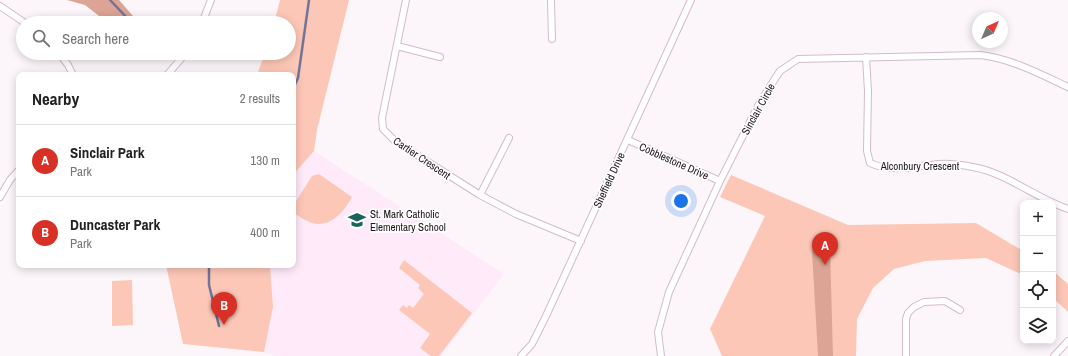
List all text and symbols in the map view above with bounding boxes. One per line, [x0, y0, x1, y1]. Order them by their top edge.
north arrow [972, 12, 1008, 48]
search box [16, 16, 296, 60]
icon: search [30, 27, 52, 49]
text: Search here [62, 28, 129, 49]
street label: Sinclair Circle [738, 81, 778, 137]
text: Nearby [32, 87, 79, 110]
text: 2 results [240, 90, 280, 107]
street label: Cartier Crescent [391, 134, 454, 183]
street label: Cobblestone Drive [637, 139, 711, 183]
text: Sinclair Park [70, 142, 145, 163]
street label: Sheffield Drive [590, 150, 628, 210]
text: A [41, 152, 49, 169]
text: 130 m [250, 152, 280, 169]
street label: Alconbury Crescent [880, 159, 960, 173]
text: Park [70, 163, 92, 180]
your location [671, 191, 691, 211]
map controls [1020, 200, 1056, 344]
button: + [1020, 200, 1056, 236]
place label: St. Mark Catholic Elementary School [370, 207, 446, 234]
school or university icon: St. Mark Catholic Elementary School [347, 210, 367, 230]
text: Duncaster Park [70, 214, 160, 235]
text: B [41, 224, 49, 241]
text: 400 m [250, 224, 280, 241]
pin: A [812, 232, 838, 265]
text: Park [70, 235, 92, 252]
button: − [1020, 236, 1056, 272]
button: locate [1020, 272, 1056, 308]
pin: B [211, 292, 237, 325]
button: layers [1020, 308, 1056, 344]

